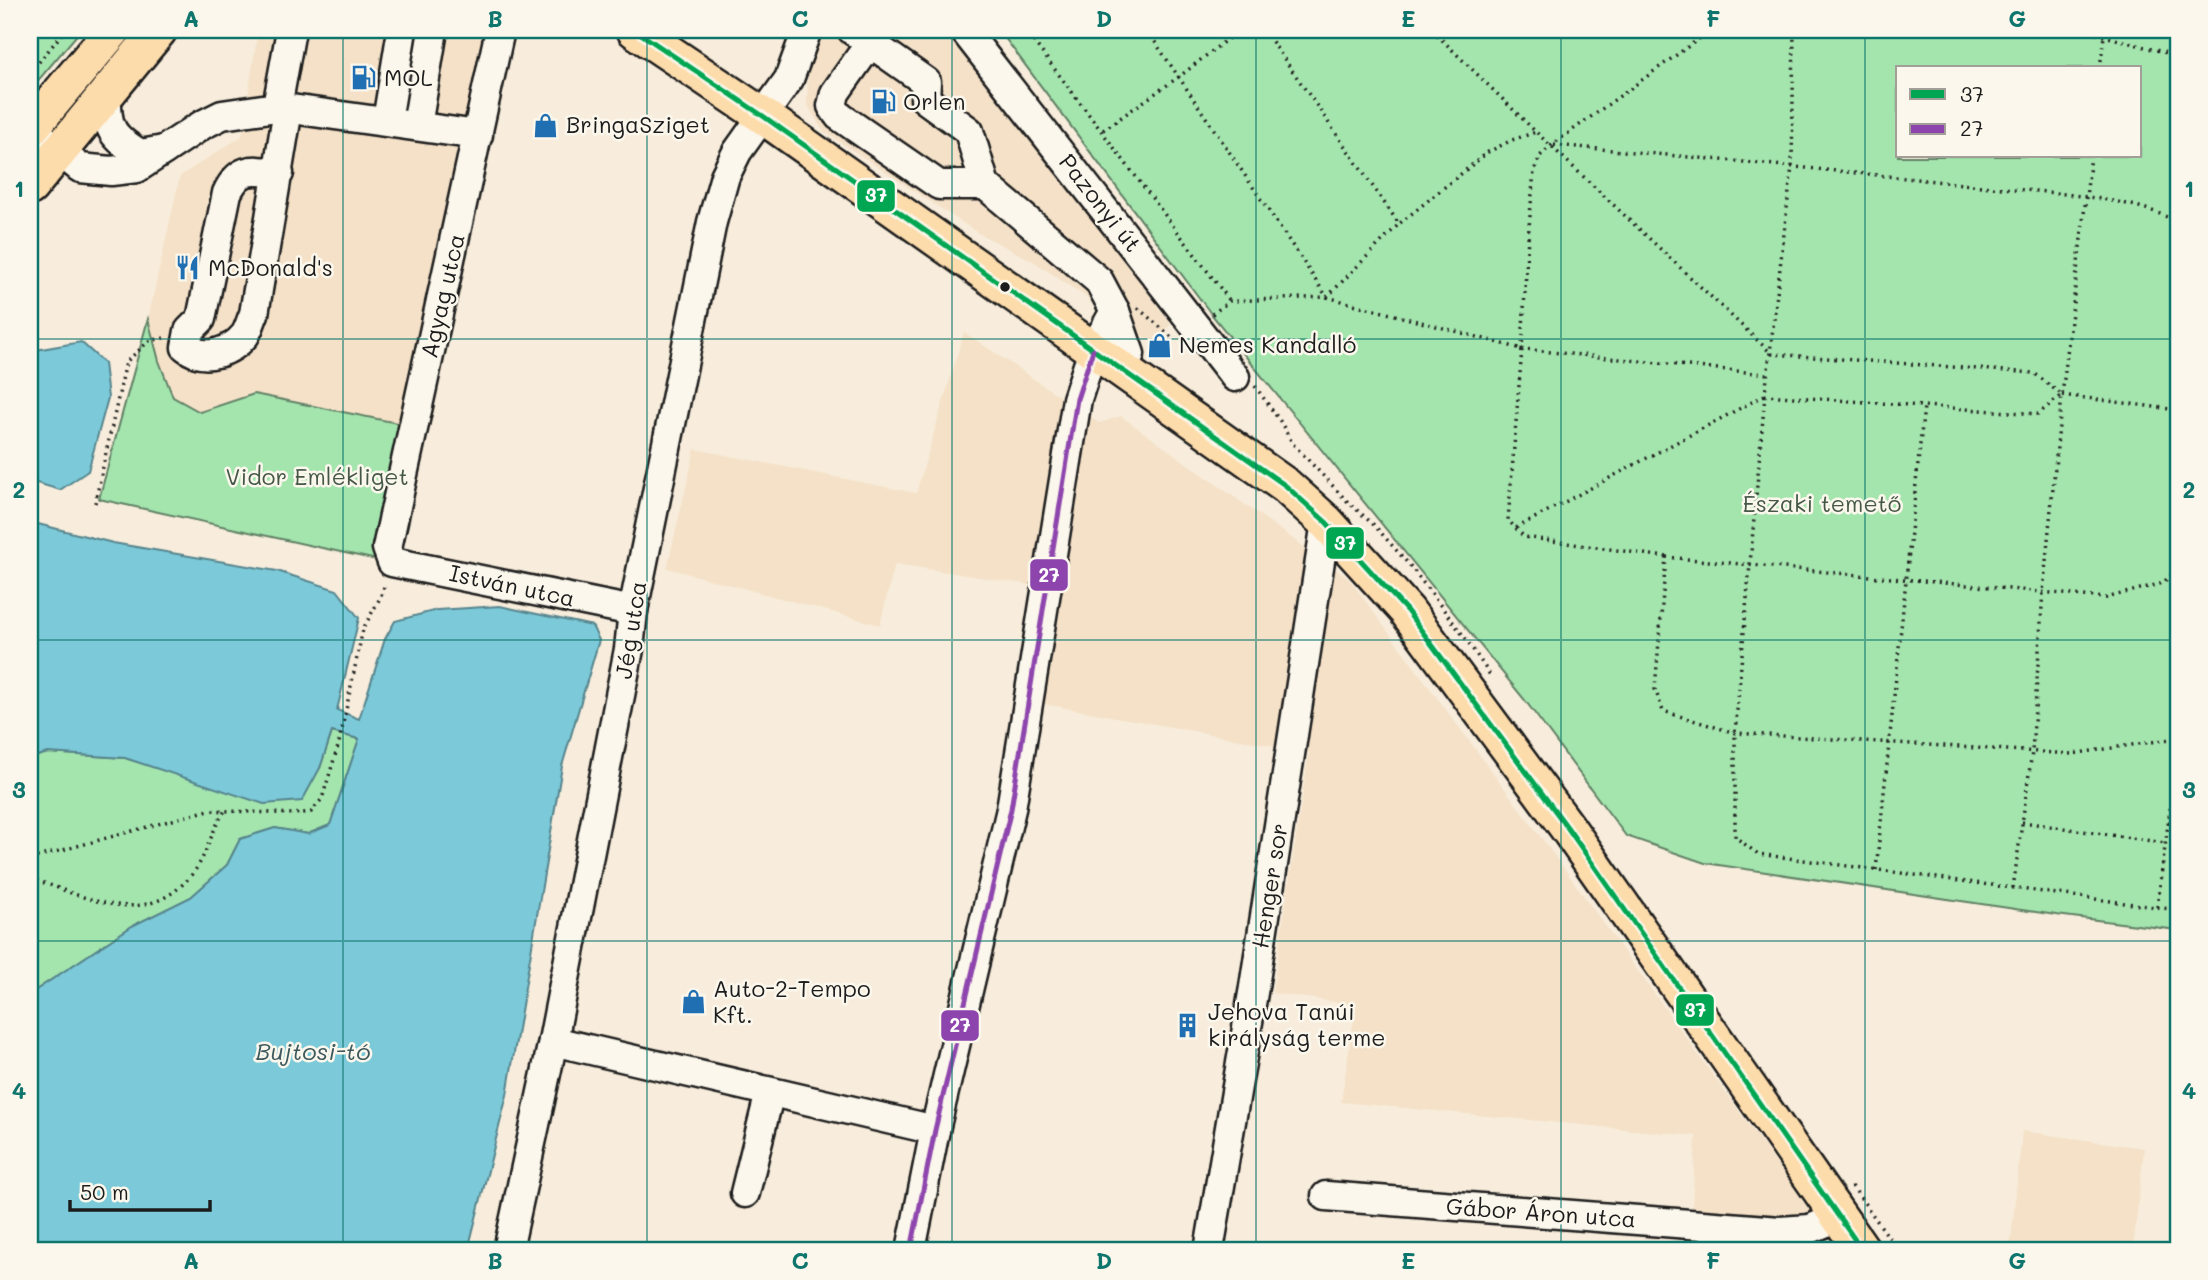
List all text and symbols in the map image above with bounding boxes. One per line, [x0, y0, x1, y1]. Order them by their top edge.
text: A [183, 3, 199, 33]
text: B [487, 3, 503, 33]
text: C [791, 3, 809, 33]
text: D [1096, 3, 1112, 33]
text: E [1401, 3, 1415, 33]
text: F [1706, 3, 1720, 33]
text: G [2008, 3, 2026, 33]
place label: MOL [384, 62, 433, 92]
fuel station icon: MOL [350, 64, 378, 92]
legend [1896, 66, 2142, 158]
text: 37 [1960, 80, 1984, 107]
place label: Orlen [903, 86, 966, 116]
fuel station icon: Orlen [869, 88, 897, 116]
place label: BringaSziget [566, 109, 710, 139]
shop icon: BringaSziget [532, 111, 560, 139]
text: 27 [1960, 114, 1983, 141]
street label: Pazonyi út [1053, 147, 1149, 258]
text: 1 [14, 173, 24, 203]
text: 1 [2184, 173, 2194, 203]
line badge: 37 [856, 179, 896, 213]
text: 37 [865, 182, 887, 207]
street label: Agyag utca [413, 231, 471, 361]
place label: McDonald's [208, 252, 333, 282]
restaurant icon: McDonald's [174, 254, 202, 282]
unlabelled marker [998, 280, 1012, 294]
place label: Nemes Kandalló [1179, 329, 1356, 359]
shop icon: Nemes Kandalló [1145, 331, 1173, 359]
park label: Vidor Emlékliget [225, 461, 409, 491]
text: 2 [13, 474, 25, 504]
text: 2 [2183, 474, 2195, 504]
park label: Északi temető [1743, 488, 1901, 518]
line badge: 37 [1325, 526, 1365, 560]
text: 37 [1334, 530, 1356, 555]
street label: István utca [447, 557, 578, 613]
line badge: 27 [1029, 558, 1069, 592]
text: 27 [1038, 562, 1060, 587]
street label: Jég utca [607, 579, 653, 681]
text: 3 [12, 774, 26, 804]
text: 3 [2182, 774, 2196, 804]
street label: Henger sor [1244, 821, 1294, 951]
place label: Auto-2-Tempo Kft. [713, 973, 871, 1029]
shop icon: Auto-2-Tempo Kft. [679, 988, 707, 1016]
line badge: 37 [1675, 993, 1715, 1027]
place label: Jehova Tanúi királyság terme [1208, 996, 1386, 1052]
text: 37 [1684, 997, 1706, 1022]
line badge: 27 [940, 1009, 980, 1042]
building icon: Jehova Tanúi királyság terme [1174, 1011, 1202, 1039]
text: 27 [949, 1012, 971, 1037]
water label: Bujtosi-tó [256, 1035, 370, 1066]
text: 4 [12, 1075, 26, 1105]
text: 4 [2182, 1075, 2196, 1105]
scale bar [70, 1168, 210, 1212]
text: 50 m [80, 1178, 129, 1205]
street label: Gábor Áron utca [1445, 1190, 1637, 1234]
text: A [183, 1245, 199, 1275]
text: B [487, 1245, 503, 1275]
text: C [791, 1245, 809, 1275]
text: D [1096, 1245, 1112, 1275]
text: E [1401, 1245, 1415, 1275]
text: F [1706, 1245, 1720, 1275]
text: G [2008, 1245, 2026, 1275]

